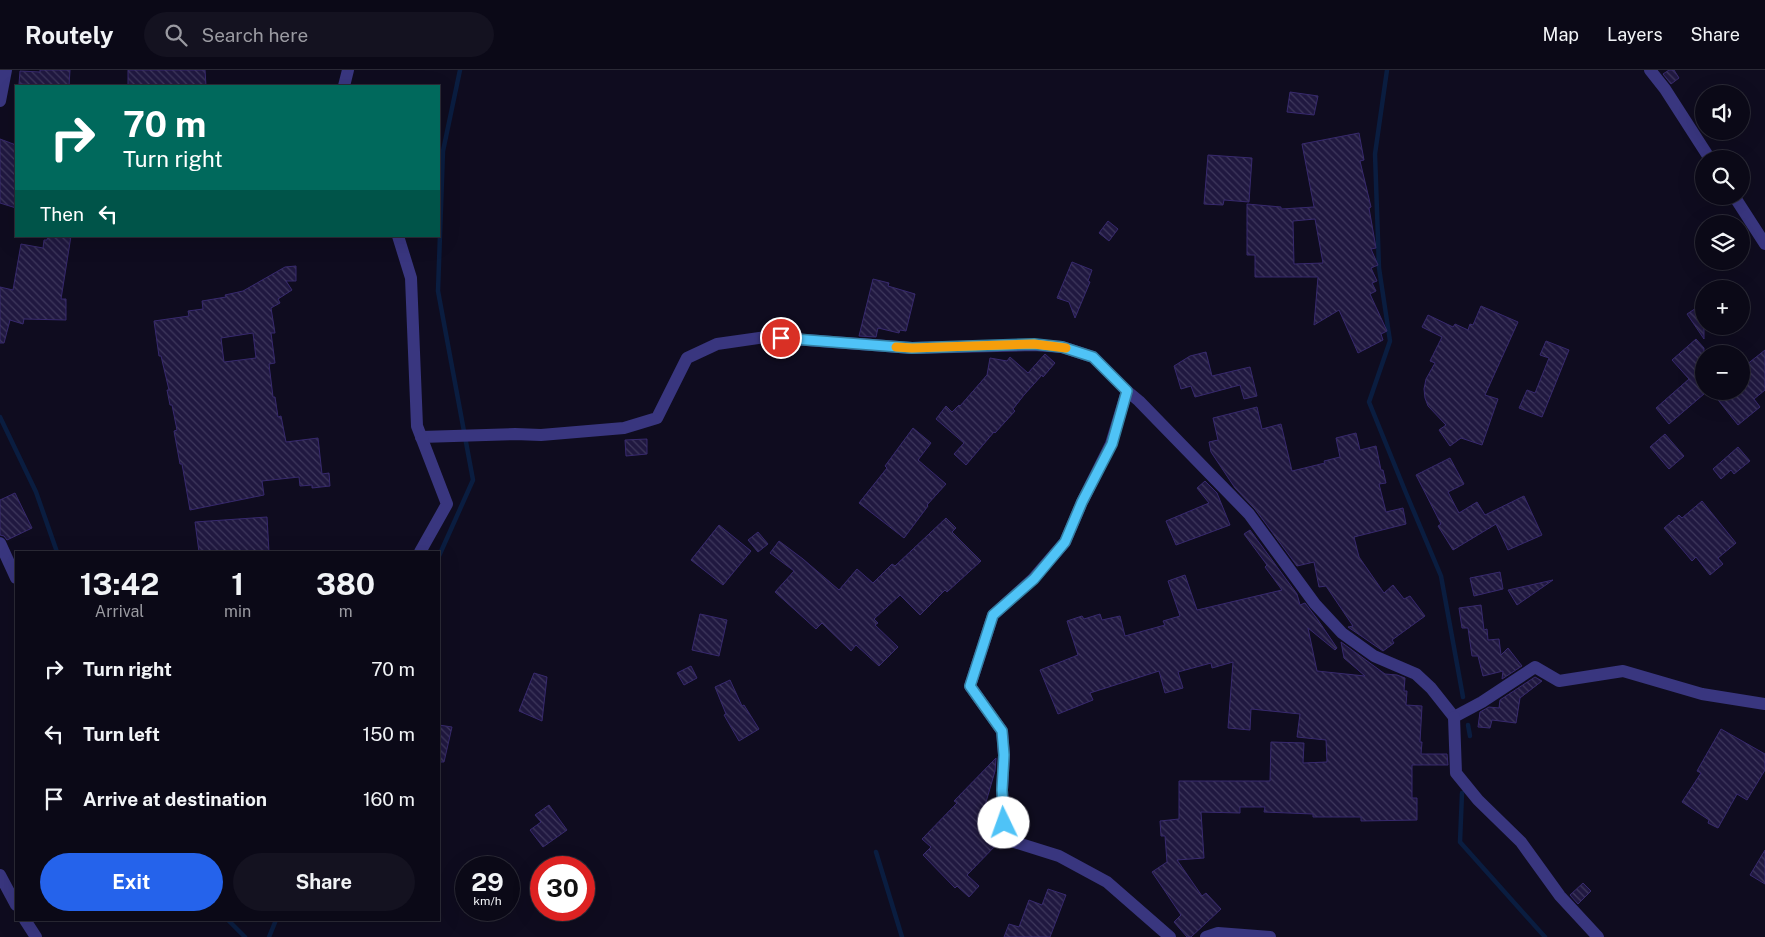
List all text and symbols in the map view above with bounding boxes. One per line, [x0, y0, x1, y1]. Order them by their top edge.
search box [144, 12, 494, 57]
text: Routely [25, 21, 114, 49]
icon: search [162, 21, 190, 49]
text: Search here [202, 24, 308, 46]
text: Map [1543, 24, 1579, 45]
text: Layers [1607, 24, 1663, 45]
text: Share [1691, 24, 1740, 45]
map controls [1695, 85, 1750, 400]
button: sound [1695, 85, 1750, 140]
text: 70 m [123, 104, 206, 145]
icon: right [40, 105, 105, 170]
text: Turn right [123, 146, 223, 172]
button: search [1695, 150, 1750, 205]
icon: left [94, 200, 122, 228]
text: Then [40, 203, 84, 225]
button: layers [1695, 215, 1750, 270]
button: + [1695, 280, 1750, 335]
pin [760, 317, 802, 359]
icon: arrive [767, 324, 795, 352]
button: − [1695, 345, 1750, 400]
text: 13:42 [80, 566, 159, 602]
text: 1 [231, 566, 244, 602]
text: 380 [316, 566, 375, 602]
text: Arrival [95, 602, 144, 621]
text: min [224, 602, 251, 621]
text: m [339, 602, 352, 621]
icon: right [40, 655, 68, 683]
text: Turn right [83, 658, 172, 680]
text: 70 m [371, 658, 415, 680]
icon: left [40, 720, 68, 748]
text: Turn left [83, 723, 160, 745]
text: 150 m [362, 723, 415, 745]
icon: arrive [40, 785, 68, 813]
text: Arrive at destination [83, 788, 267, 810]
text: 160 m [363, 788, 415, 810]
position arrow [977, 796, 1029, 848]
button: Exit [40, 853, 223, 911]
button: Share [233, 853, 415, 911]
speed limit sign: 30 [530, 856, 595, 921]
text: 29 [471, 867, 504, 897]
text: km/h [473, 894, 502, 908]

